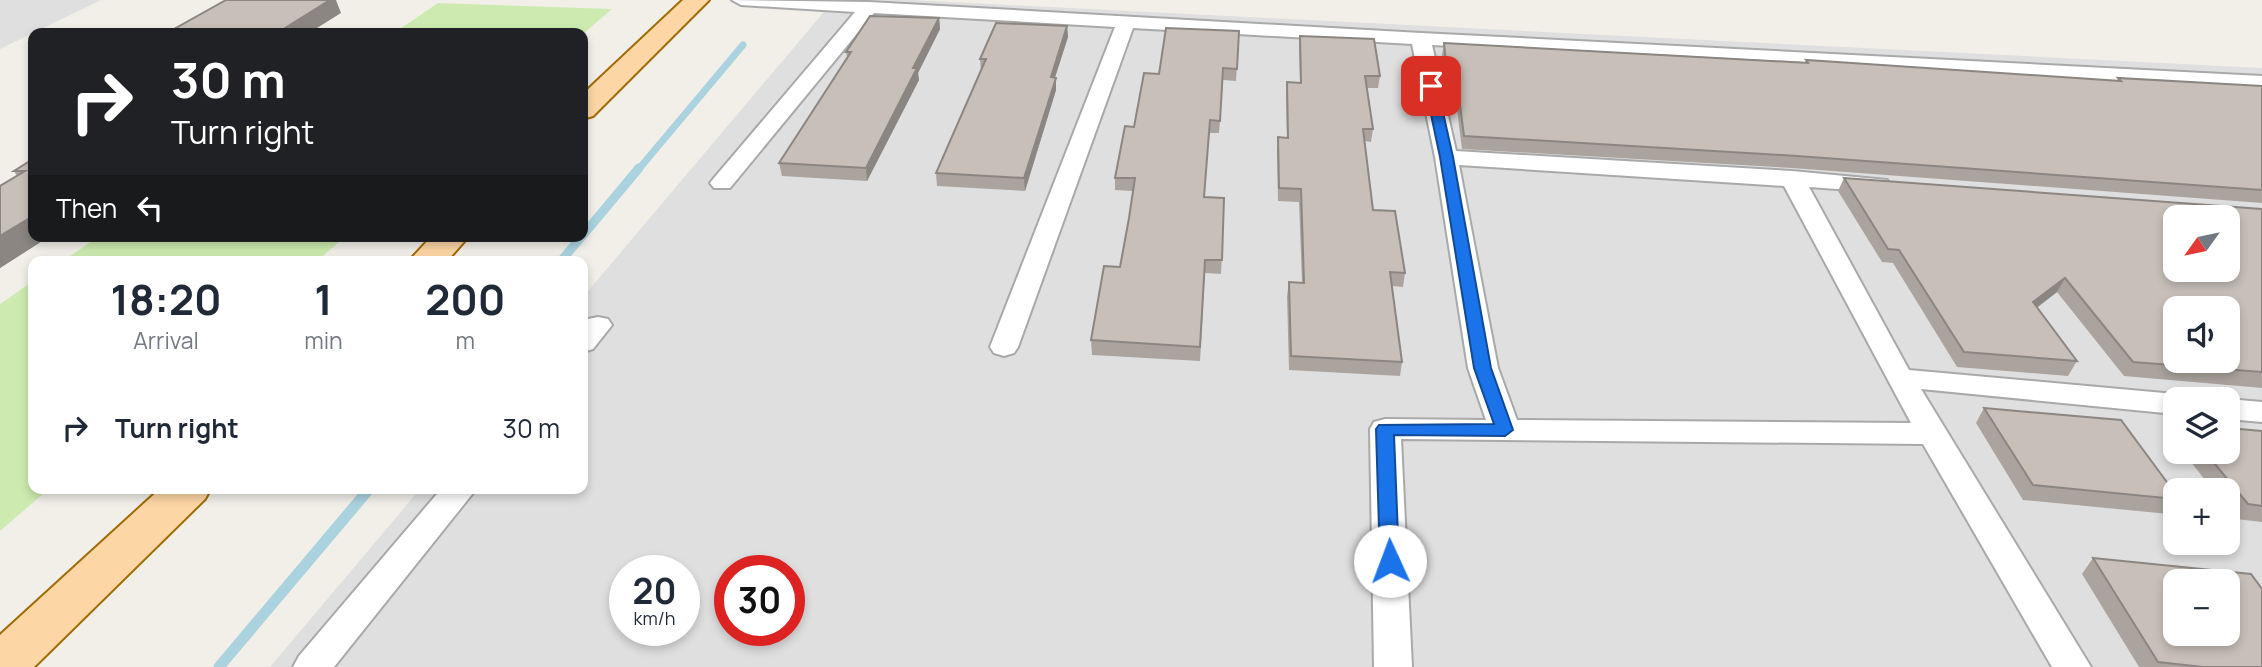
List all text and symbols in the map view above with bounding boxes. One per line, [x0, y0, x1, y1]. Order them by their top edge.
text: 30 m [171, 46, 286, 113]
icon: right [56, 56, 147, 147]
pin [1401, 56, 1461, 116]
icon: arrive [1412, 67, 1450, 105]
text: Turn right [171, 110, 314, 154]
icon: left [131, 189, 169, 227]
text: Then [56, 190, 117, 226]
north arrow [2163, 205, 2240, 282]
map controls [2163, 205, 2240, 646]
text: 18:20 [111, 270, 222, 328]
text: 1 [314, 270, 333, 328]
text: 200 [425, 270, 506, 328]
button: sound [2163, 296, 2240, 373]
text: Arrival [133, 324, 199, 356]
text: min [304, 324, 343, 356]
text: m [456, 324, 475, 356]
button: layers [2163, 387, 2240, 464]
icon: right [56, 409, 94, 447]
text: Turn right [115, 410, 239, 446]
text: 30 m [503, 410, 560, 446]
button: + [2163, 478, 2240, 555]
position arrow [1353, 524, 1427, 598]
speed limit sign: 30 [714, 555, 805, 646]
text: 20 [633, 567, 676, 615]
button: − [2163, 569, 2240, 646]
text: km/h [634, 606, 675, 630]

